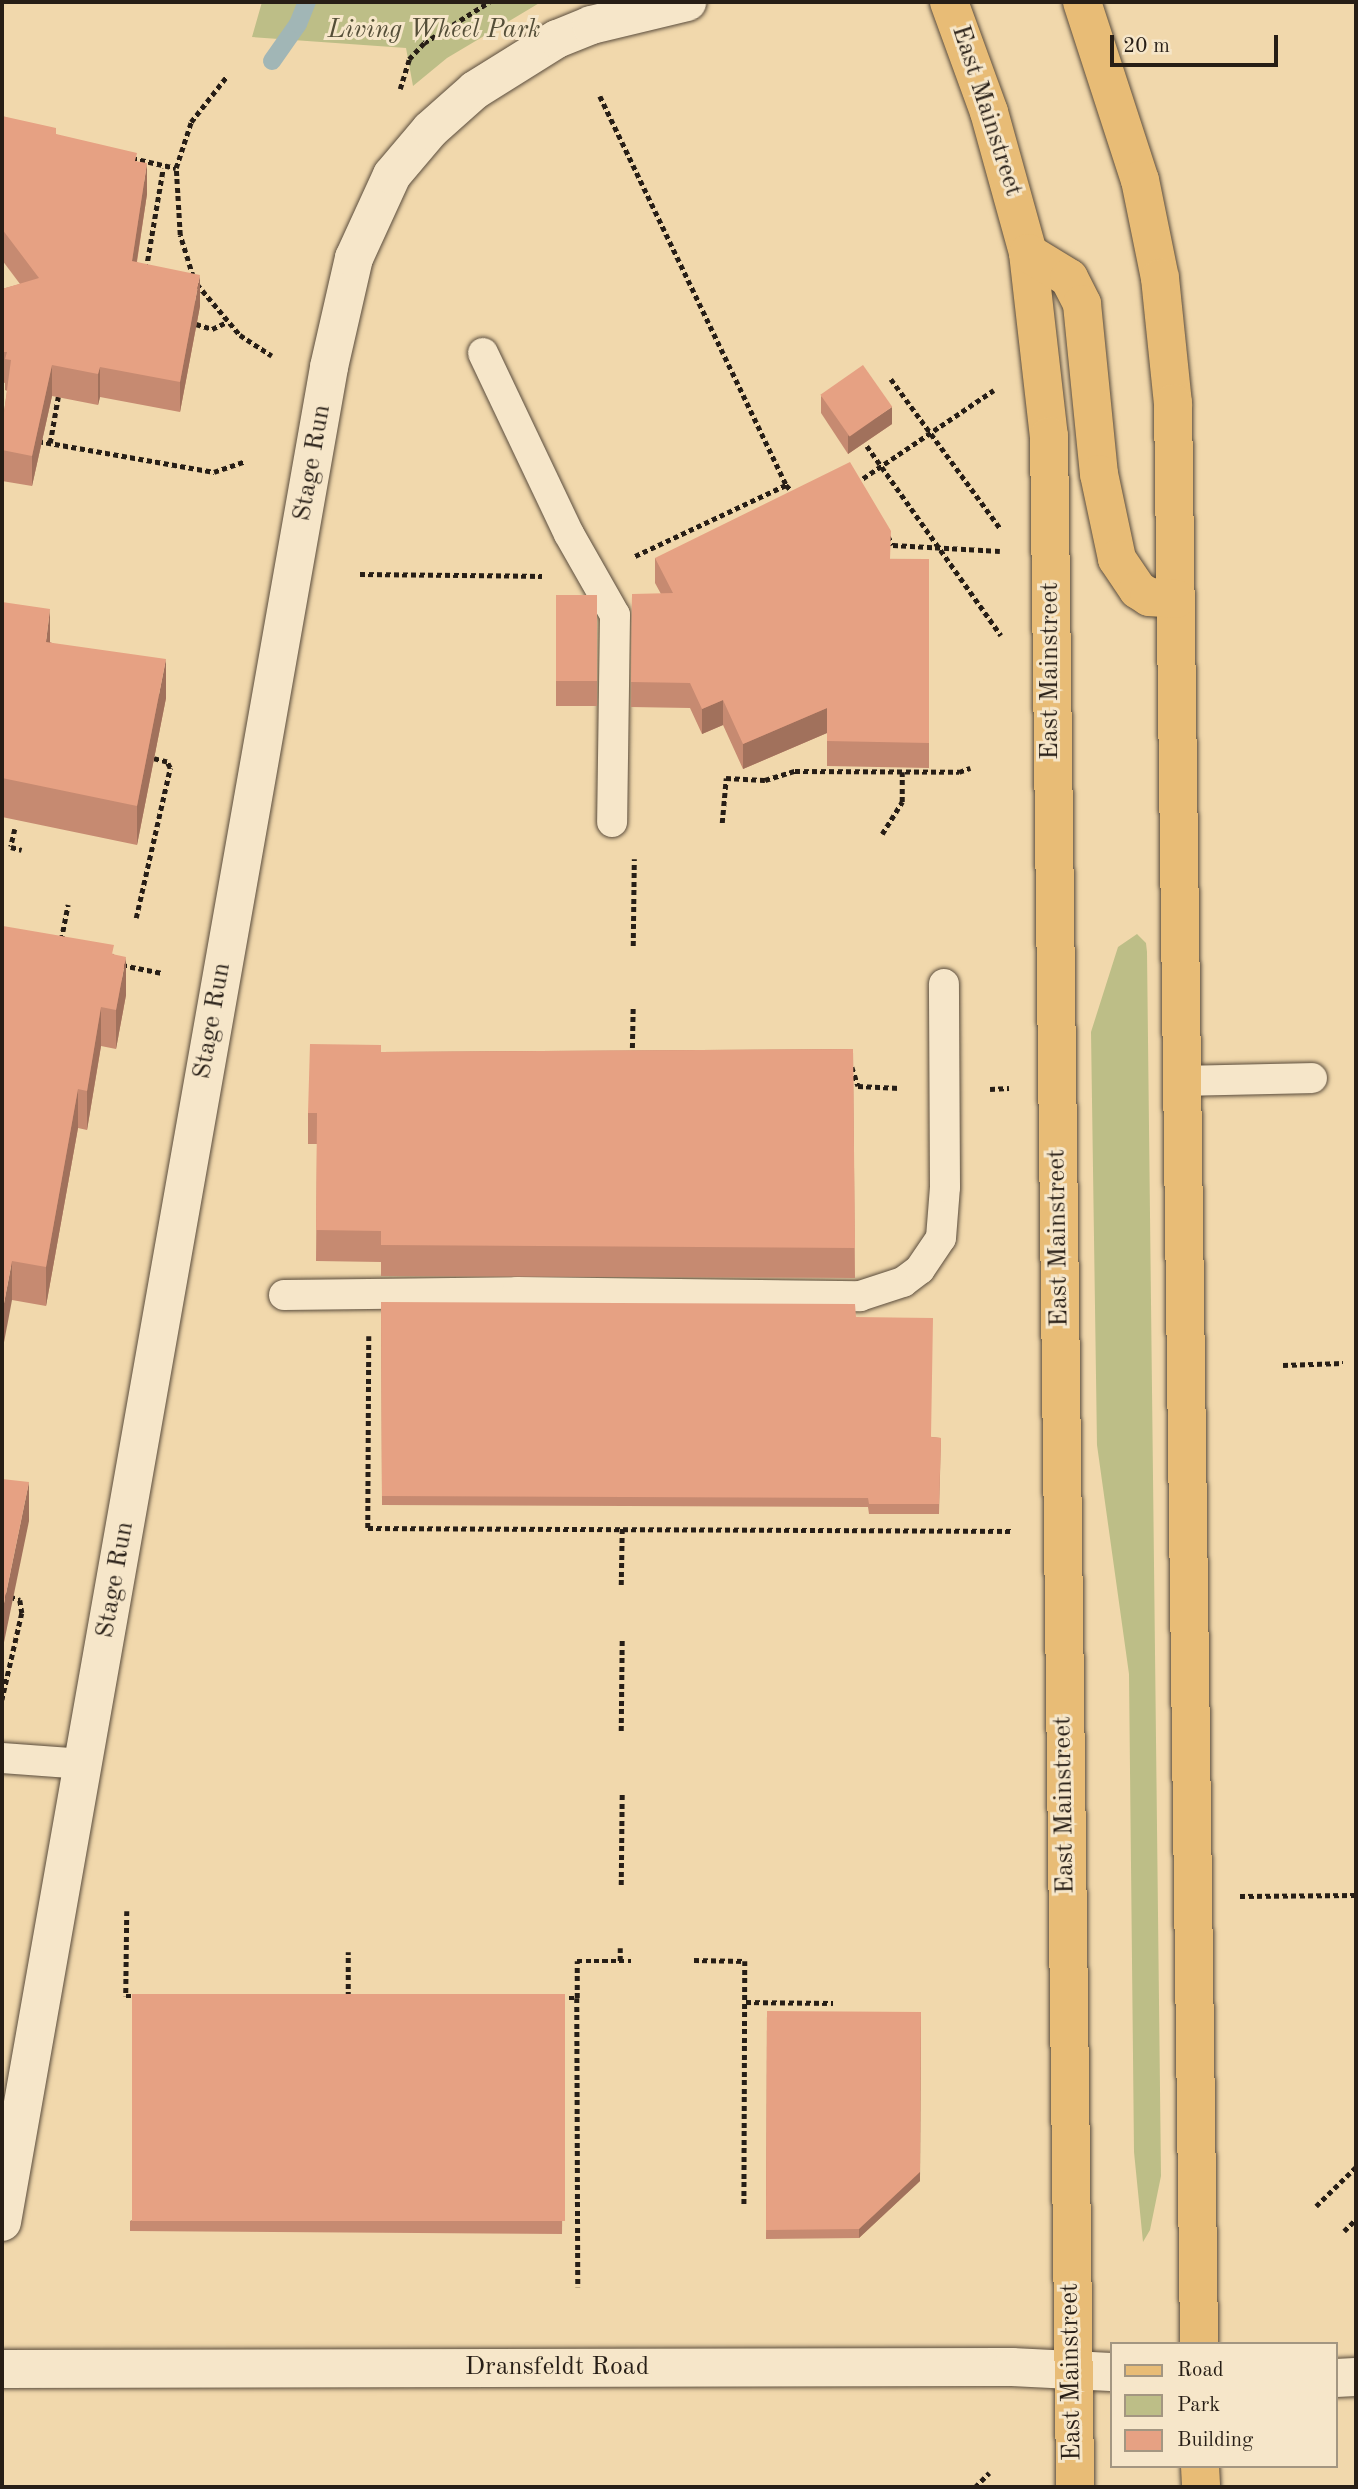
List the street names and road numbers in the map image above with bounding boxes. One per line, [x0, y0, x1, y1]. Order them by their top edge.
street label: East Mainstreet [944, 21, 1028, 201]
street label: Stage Run [287, 402, 339, 524]
street label: East Mainstreet [1035, 582, 1067, 760]
street label: Stage Run [187, 960, 239, 1082]
street label: East Mainstreet [1042, 1149, 1076, 1327]
street label: Stage Run [90, 1519, 142, 1641]
street label: East Mainstreet [1048, 1716, 1082, 1894]
street label: East Mainstreet [1055, 2283, 1089, 2461]
street label: Dransfeldt Road [465, 2352, 649, 2384]

